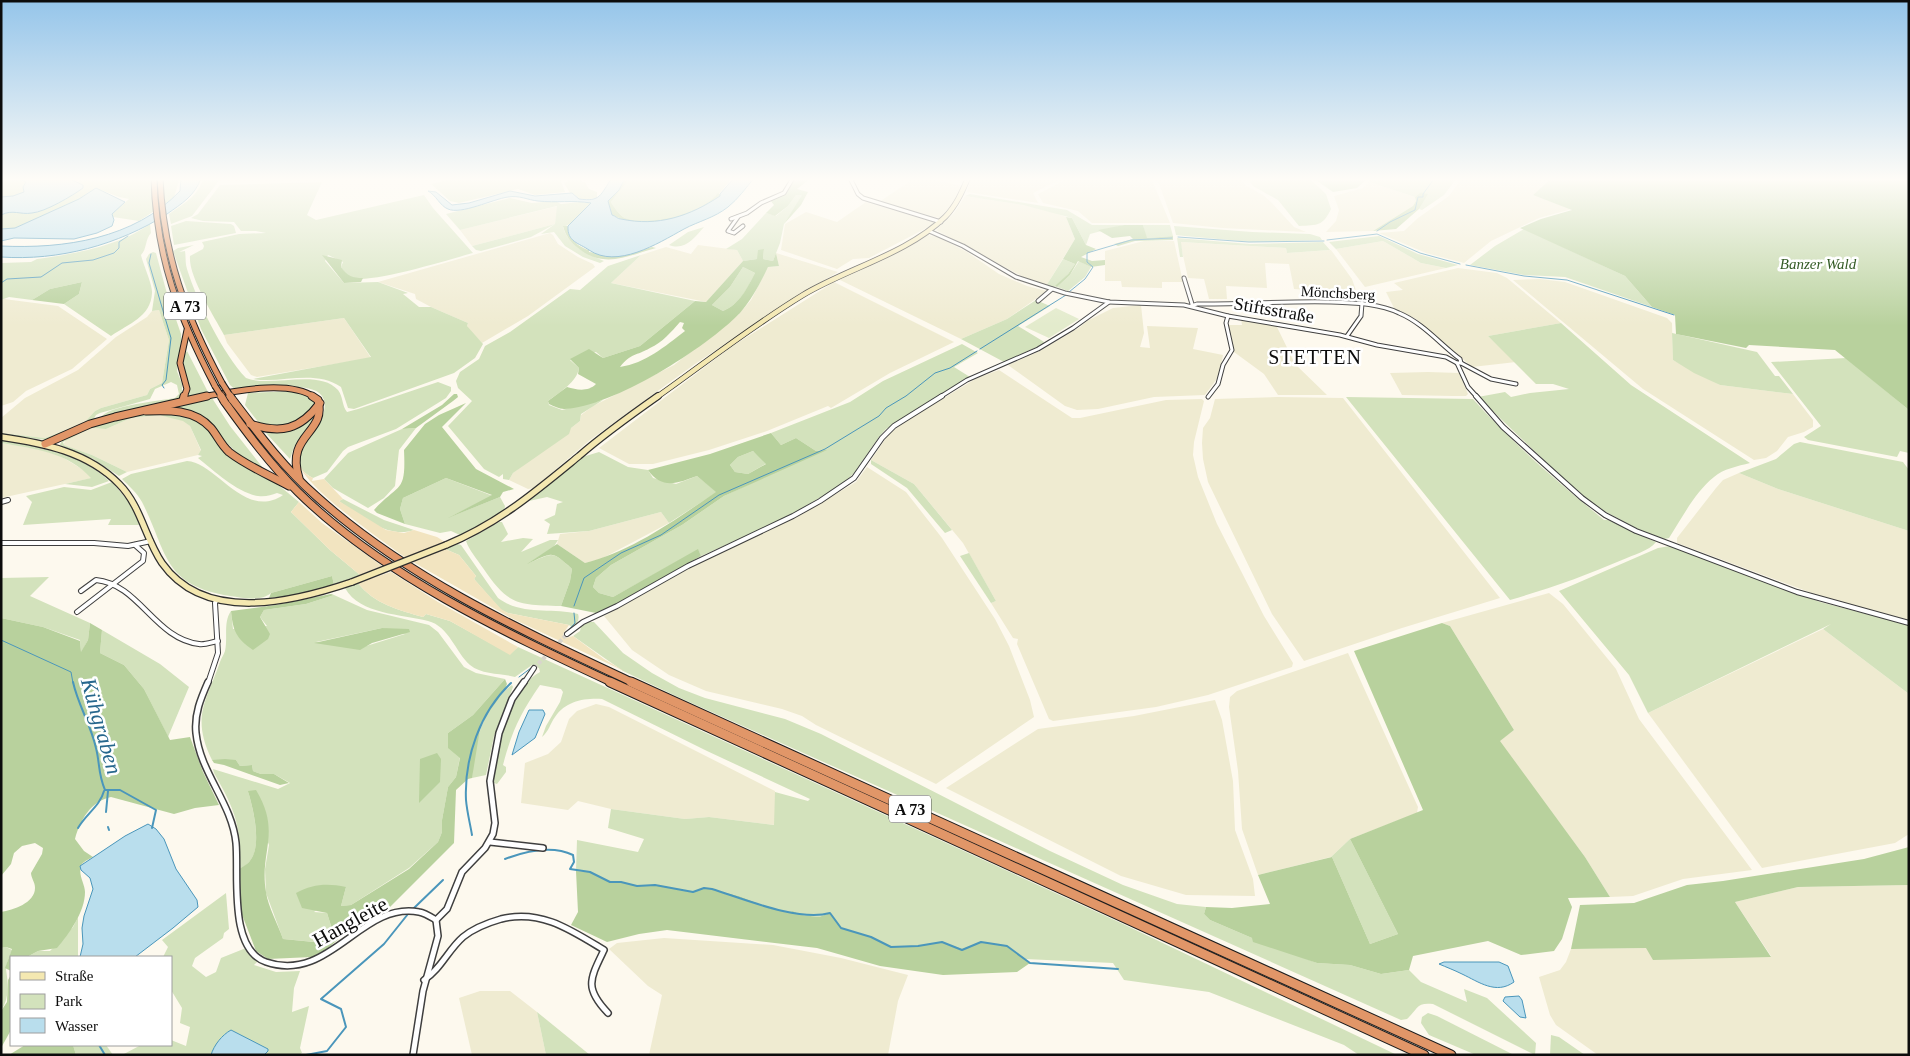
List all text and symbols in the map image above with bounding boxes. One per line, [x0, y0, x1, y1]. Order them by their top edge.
park label: Banzer Wald [1780, 256, 1857, 272]
street label: Mönchsberg [1300, 283, 1376, 303]
road number: A 73 [164, 292, 206, 320]
street label: Stiftsstraße [1232, 293, 1316, 327]
district label: STETTEN [1268, 346, 1362, 368]
water label: Kühgraben [76, 674, 127, 777]
road number: A 73 [889, 796, 931, 822]
street label: Hangleite [308, 892, 392, 952]
legend [10, 956, 172, 1046]
text: Straße [55, 968, 94, 984]
text: Park [55, 993, 83, 1009]
text: Wasser [55, 1018, 98, 1034]

